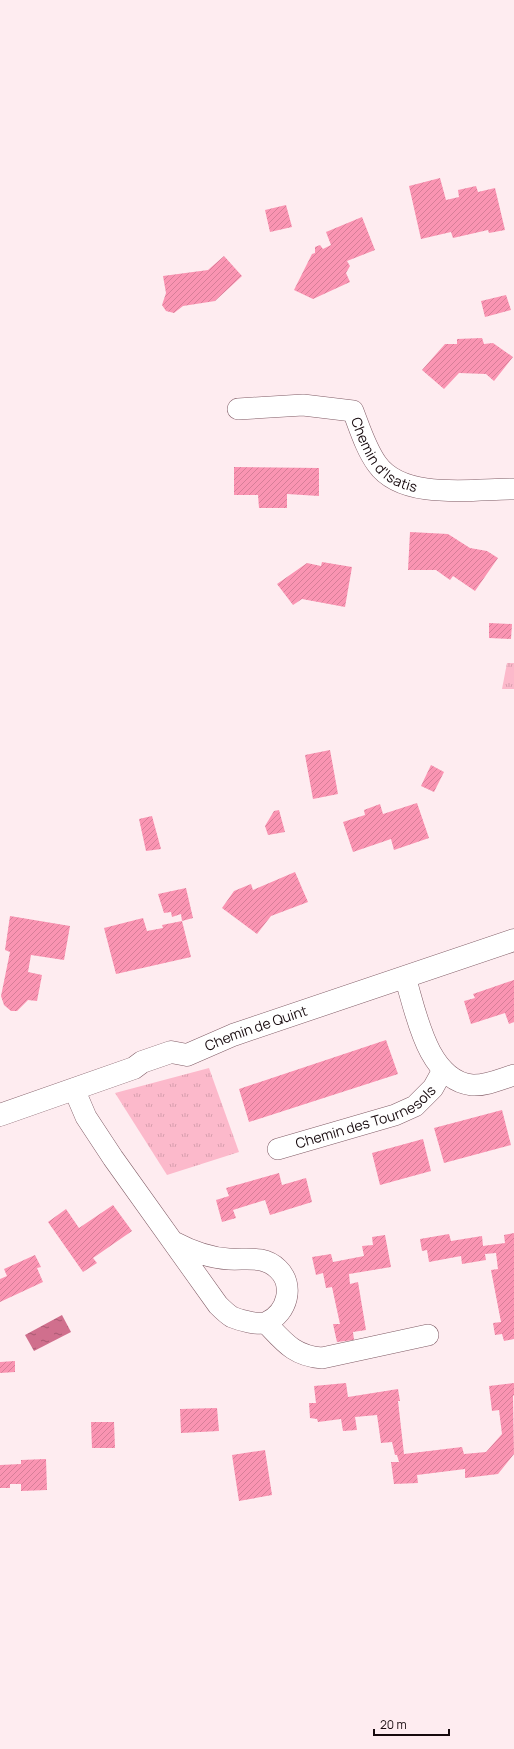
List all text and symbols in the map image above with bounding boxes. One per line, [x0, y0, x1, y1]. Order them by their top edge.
street label: Chemin d'Isatis [347, 414, 419, 496]
street label: Chemin de Quint [202, 1001, 310, 1055]
street label: Chemin des Tournesols [293, 1081, 440, 1152]
scale bar [374, 1711, 449, 1737]
text: 20 m [380, 1716, 407, 1733]

